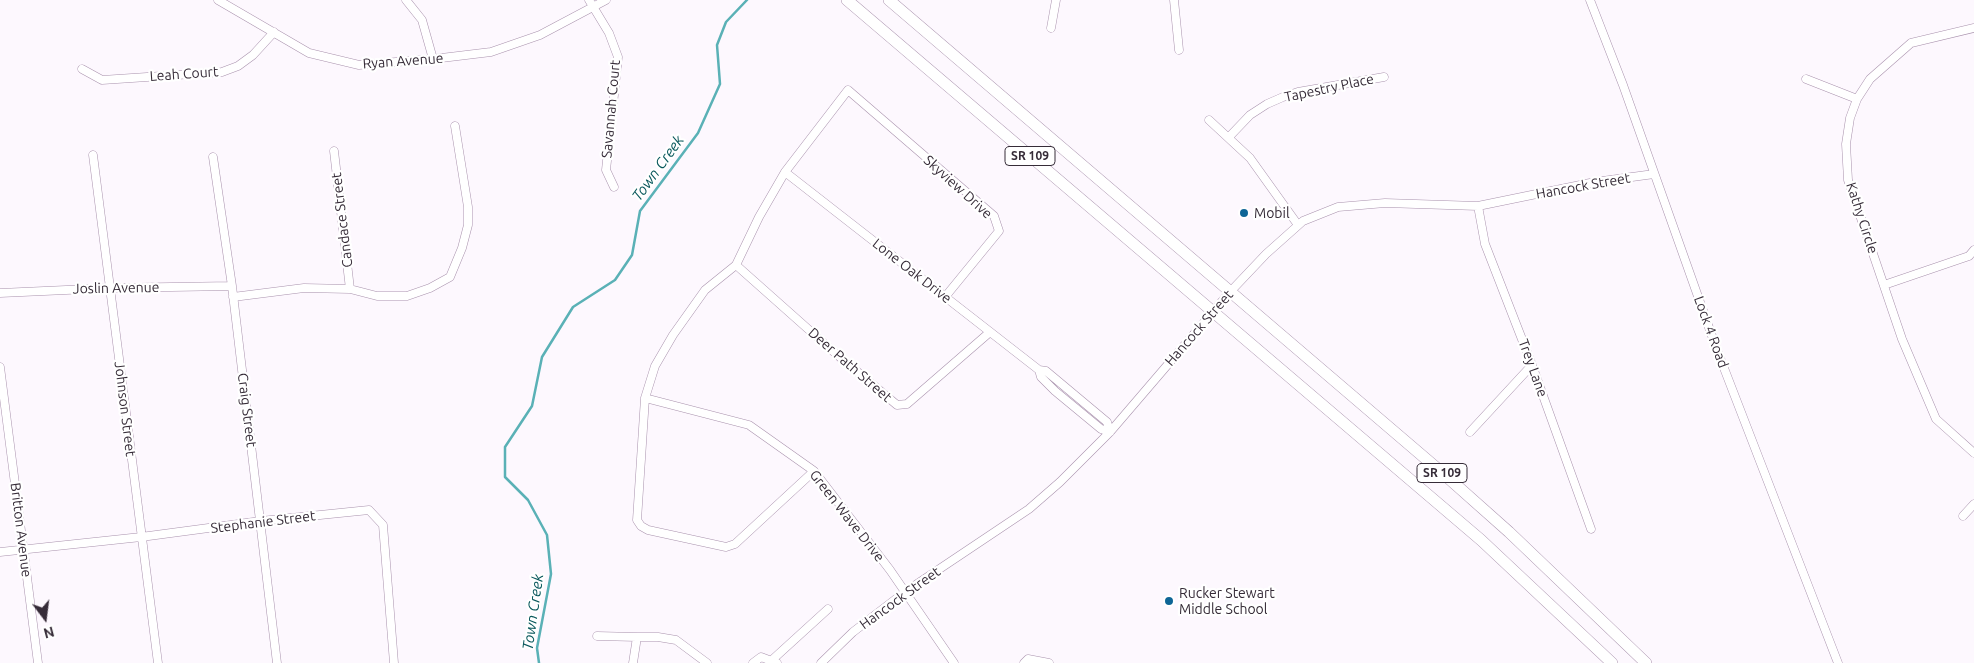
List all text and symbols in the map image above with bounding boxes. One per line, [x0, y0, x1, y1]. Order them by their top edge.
street label: Ryan Avenue [362, 50, 444, 72]
street label: Savannah Court [598, 59, 624, 159]
street label: Leah Court [149, 63, 219, 85]
street label: Tapestry Place [1283, 70, 1375, 106]
water label: Town Creek [628, 132, 688, 204]
road number: SR 109 [1005, 146, 1055, 166]
street label: Skyview Drive [920, 152, 996, 222]
street label: Hancock Street [1535, 169, 1631, 203]
street label: Candace Street [328, 172, 356, 268]
street label: Kathy Circle [1843, 180, 1881, 256]
place label: Mobil [1254, 205, 1290, 221]
marker: Mobil [1238, 207, 1250, 219]
street label: Lone Oak Drive [869, 235, 955, 307]
street label: Joslin Avenue [73, 279, 159, 297]
street label: Hancock Street [1161, 286, 1237, 370]
street label: Lock 4 Road [1690, 294, 1732, 370]
street label: Deer Path Street [805, 324, 895, 406]
street label: Trey Lane [1515, 337, 1551, 399]
street label: Johnson Street [111, 361, 139, 457]
street label: Craig Street [234, 372, 260, 448]
road number: SR 109 [1417, 463, 1467, 482]
street label: Green Wave Drive [806, 467, 888, 565]
street label: Britton Avenue [7, 482, 35, 578]
street label: Stephanie Street [210, 507, 316, 537]
street label: Hancock Street [856, 563, 944, 633]
water label: Town Creek [519, 573, 547, 651]
place label: Rucker Stewart Middle School [1179, 585, 1275, 618]
north arrow [20, 593, 70, 643]
marker: Rucker Stewart Middle School [1163, 595, 1175, 607]
text: N [42, 623, 56, 642]

